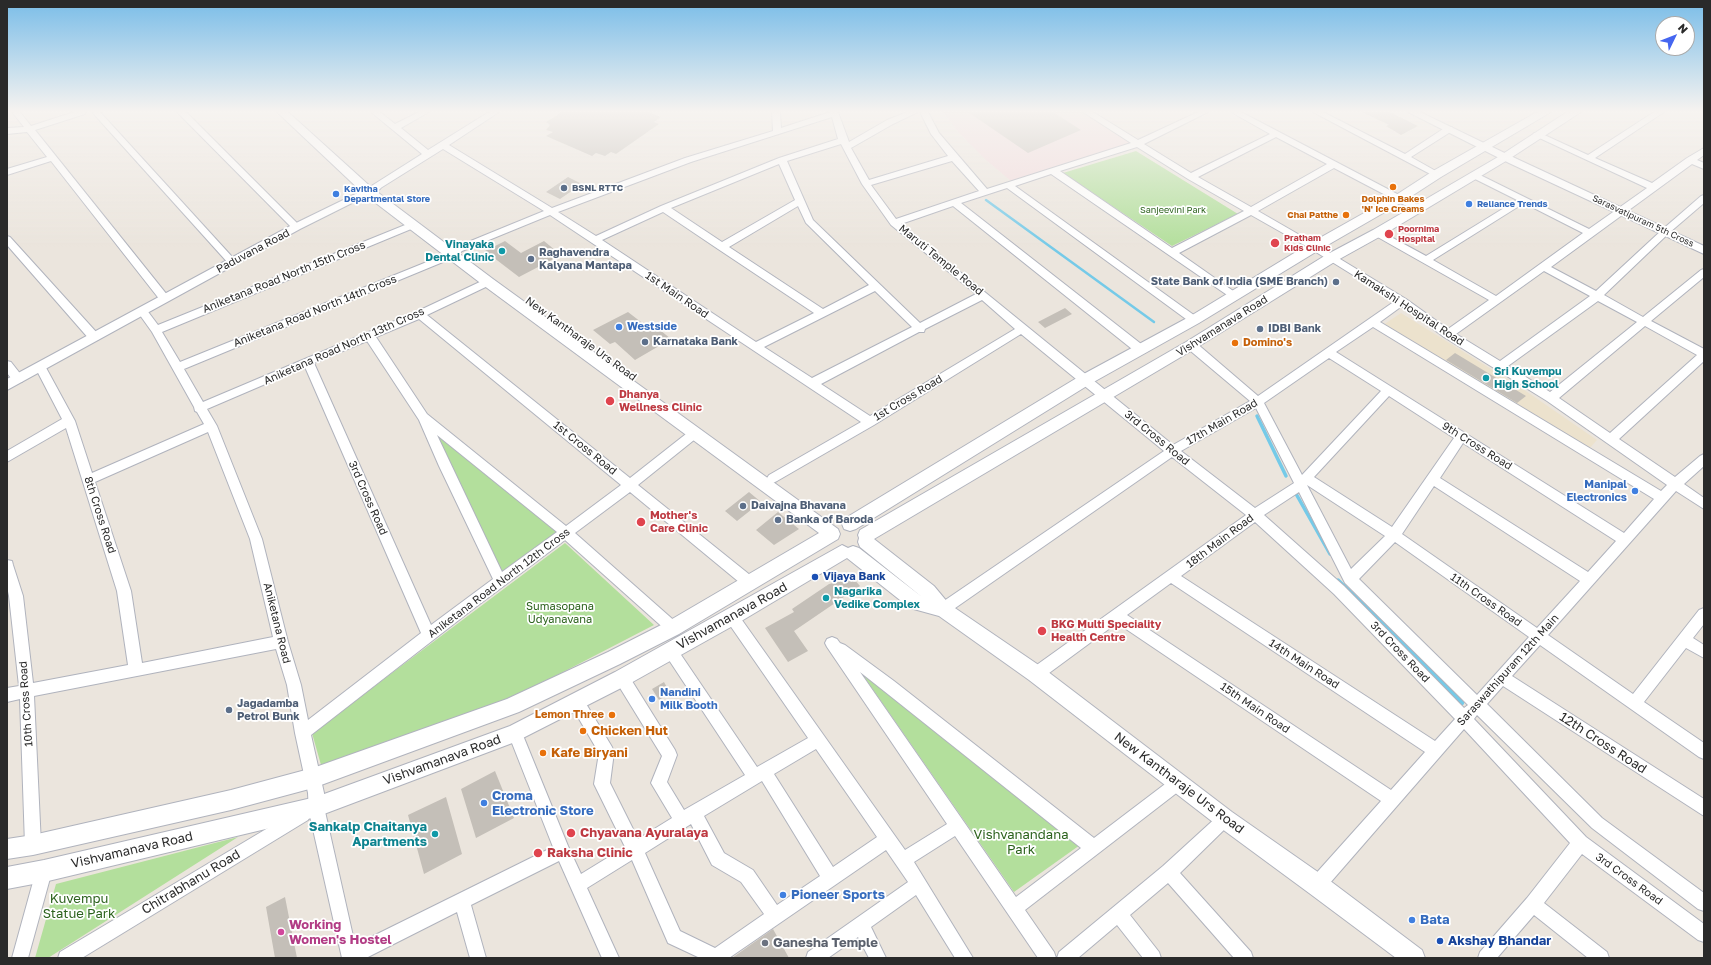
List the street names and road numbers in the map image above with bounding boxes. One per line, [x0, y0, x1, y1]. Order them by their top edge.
street label: Sarasvatipuram 5th Cross [1591, 193, 1695, 249]
street label: Maruti Temple Road [896, 222, 986, 298]
street label: Paduvana Road [214, 226, 292, 276]
street label: Aniketana Road North 15th Cross [201, 238, 367, 316]
street label: Kamakshi Hospital Road [1352, 267, 1466, 349]
street label: 1st Main Road [643, 269, 711, 321]
street label: Aniketana Road North 14th Cross [232, 272, 398, 350]
street label: Vishvamanava Road [1174, 293, 1270, 359]
street label: New Kantharaje Urs Road [523, 294, 639, 384]
street label: Aniketana Road North 13th Cross [262, 304, 426, 388]
street label: 1st Cross Road [871, 372, 945, 424]
street label: 17th Main Road [1184, 396, 1260, 448]
street label: 3rd Cross Road [1122, 408, 1192, 468]
street label: 1st Cross Road [551, 418, 619, 478]
street label: 9th Cross Road [1440, 419, 1514, 473]
street label: 3rd Cross Road [346, 459, 390, 537]
street label: 8th Cross Road [81, 475, 119, 555]
street label: 18th Main Road [1184, 511, 1256, 571]
street label: Aniketana Road North 12th Cross [425, 525, 573, 641]
street label: 11th Cross Road [1448, 570, 1524, 630]
street label: Vishvamanava Road [674, 579, 790, 653]
street label: Aniketana Road [261, 581, 293, 665]
street label: Saraswathipuram 12th Main [1454, 611, 1562, 729]
street label: 3rd Cross Road [1368, 619, 1432, 685]
street label: 14th Main Road [1266, 636, 1342, 692]
street label: 10th Cross Road [16, 661, 36, 747]
street label: 15th Main Road [1218, 680, 1292, 736]
street label: 12th Cross Road [1557, 709, 1649, 777]
street label: New Kantharaje Urs Road [1111, 729, 1247, 837]
street label: Vishvamanava Road [381, 731, 503, 789]
street label: Vishvamanava Road [70, 828, 194, 872]
street label: Chitrabhanu Road [139, 846, 243, 918]
street label: 3rd Cross Road [1593, 850, 1665, 908]

